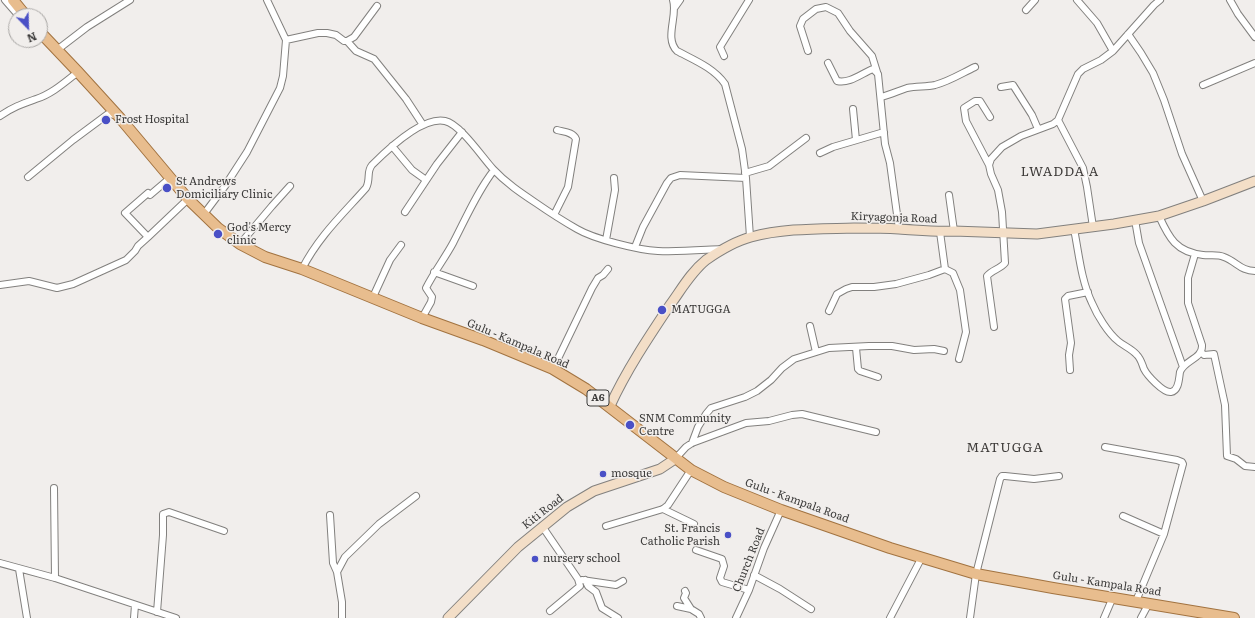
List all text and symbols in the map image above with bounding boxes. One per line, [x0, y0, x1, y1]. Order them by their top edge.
north arrow [8, 8, 48, 48]
text: N [25, 29, 40, 47]
place label: Frost Hospital [115, 113, 189, 127]
marker: Frost Hospital [100, 114, 112, 126]
district label: LWADDA A [1021, 164, 1099, 180]
place label: St Andrews Domiciliary Clinic [176, 175, 273, 201]
marker: St Andrews Domiciliary Clinic [161, 182, 173, 194]
street label: Kiryagonja Road [850, 210, 938, 226]
place label: God's Mercy clinic [227, 221, 291, 247]
marker: God's Mercy clinic [212, 228, 224, 240]
place label: MATUGGA [671, 303, 731, 317]
marker: MATUGGA [656, 304, 668, 316]
street label: Gulu - Kampala Road [465, 316, 571, 372]
road number: A6 [587, 390, 609, 406]
place label: SNM Community Centre [639, 412, 731, 438]
marker: SNM Community Centre [624, 419, 636, 431]
district label: MATUGGA [966, 440, 1044, 456]
place label: mosque [611, 467, 652, 481]
marker: mosque [598, 469, 608, 479]
street label: Gulu - Kampala Road [743, 476, 851, 526]
street label: Kiti Road [520, 492, 566, 532]
place label: St. Francis Catholic Parish [640, 522, 720, 548]
street label: Church Road [730, 526, 768, 594]
marker: St. Francis Catholic Parish [723, 530, 733, 540]
place label: nursery school [543, 552, 621, 566]
marker: nursery school [530, 554, 540, 564]
street label: Gulu - Kampala Road [1052, 569, 1162, 599]

